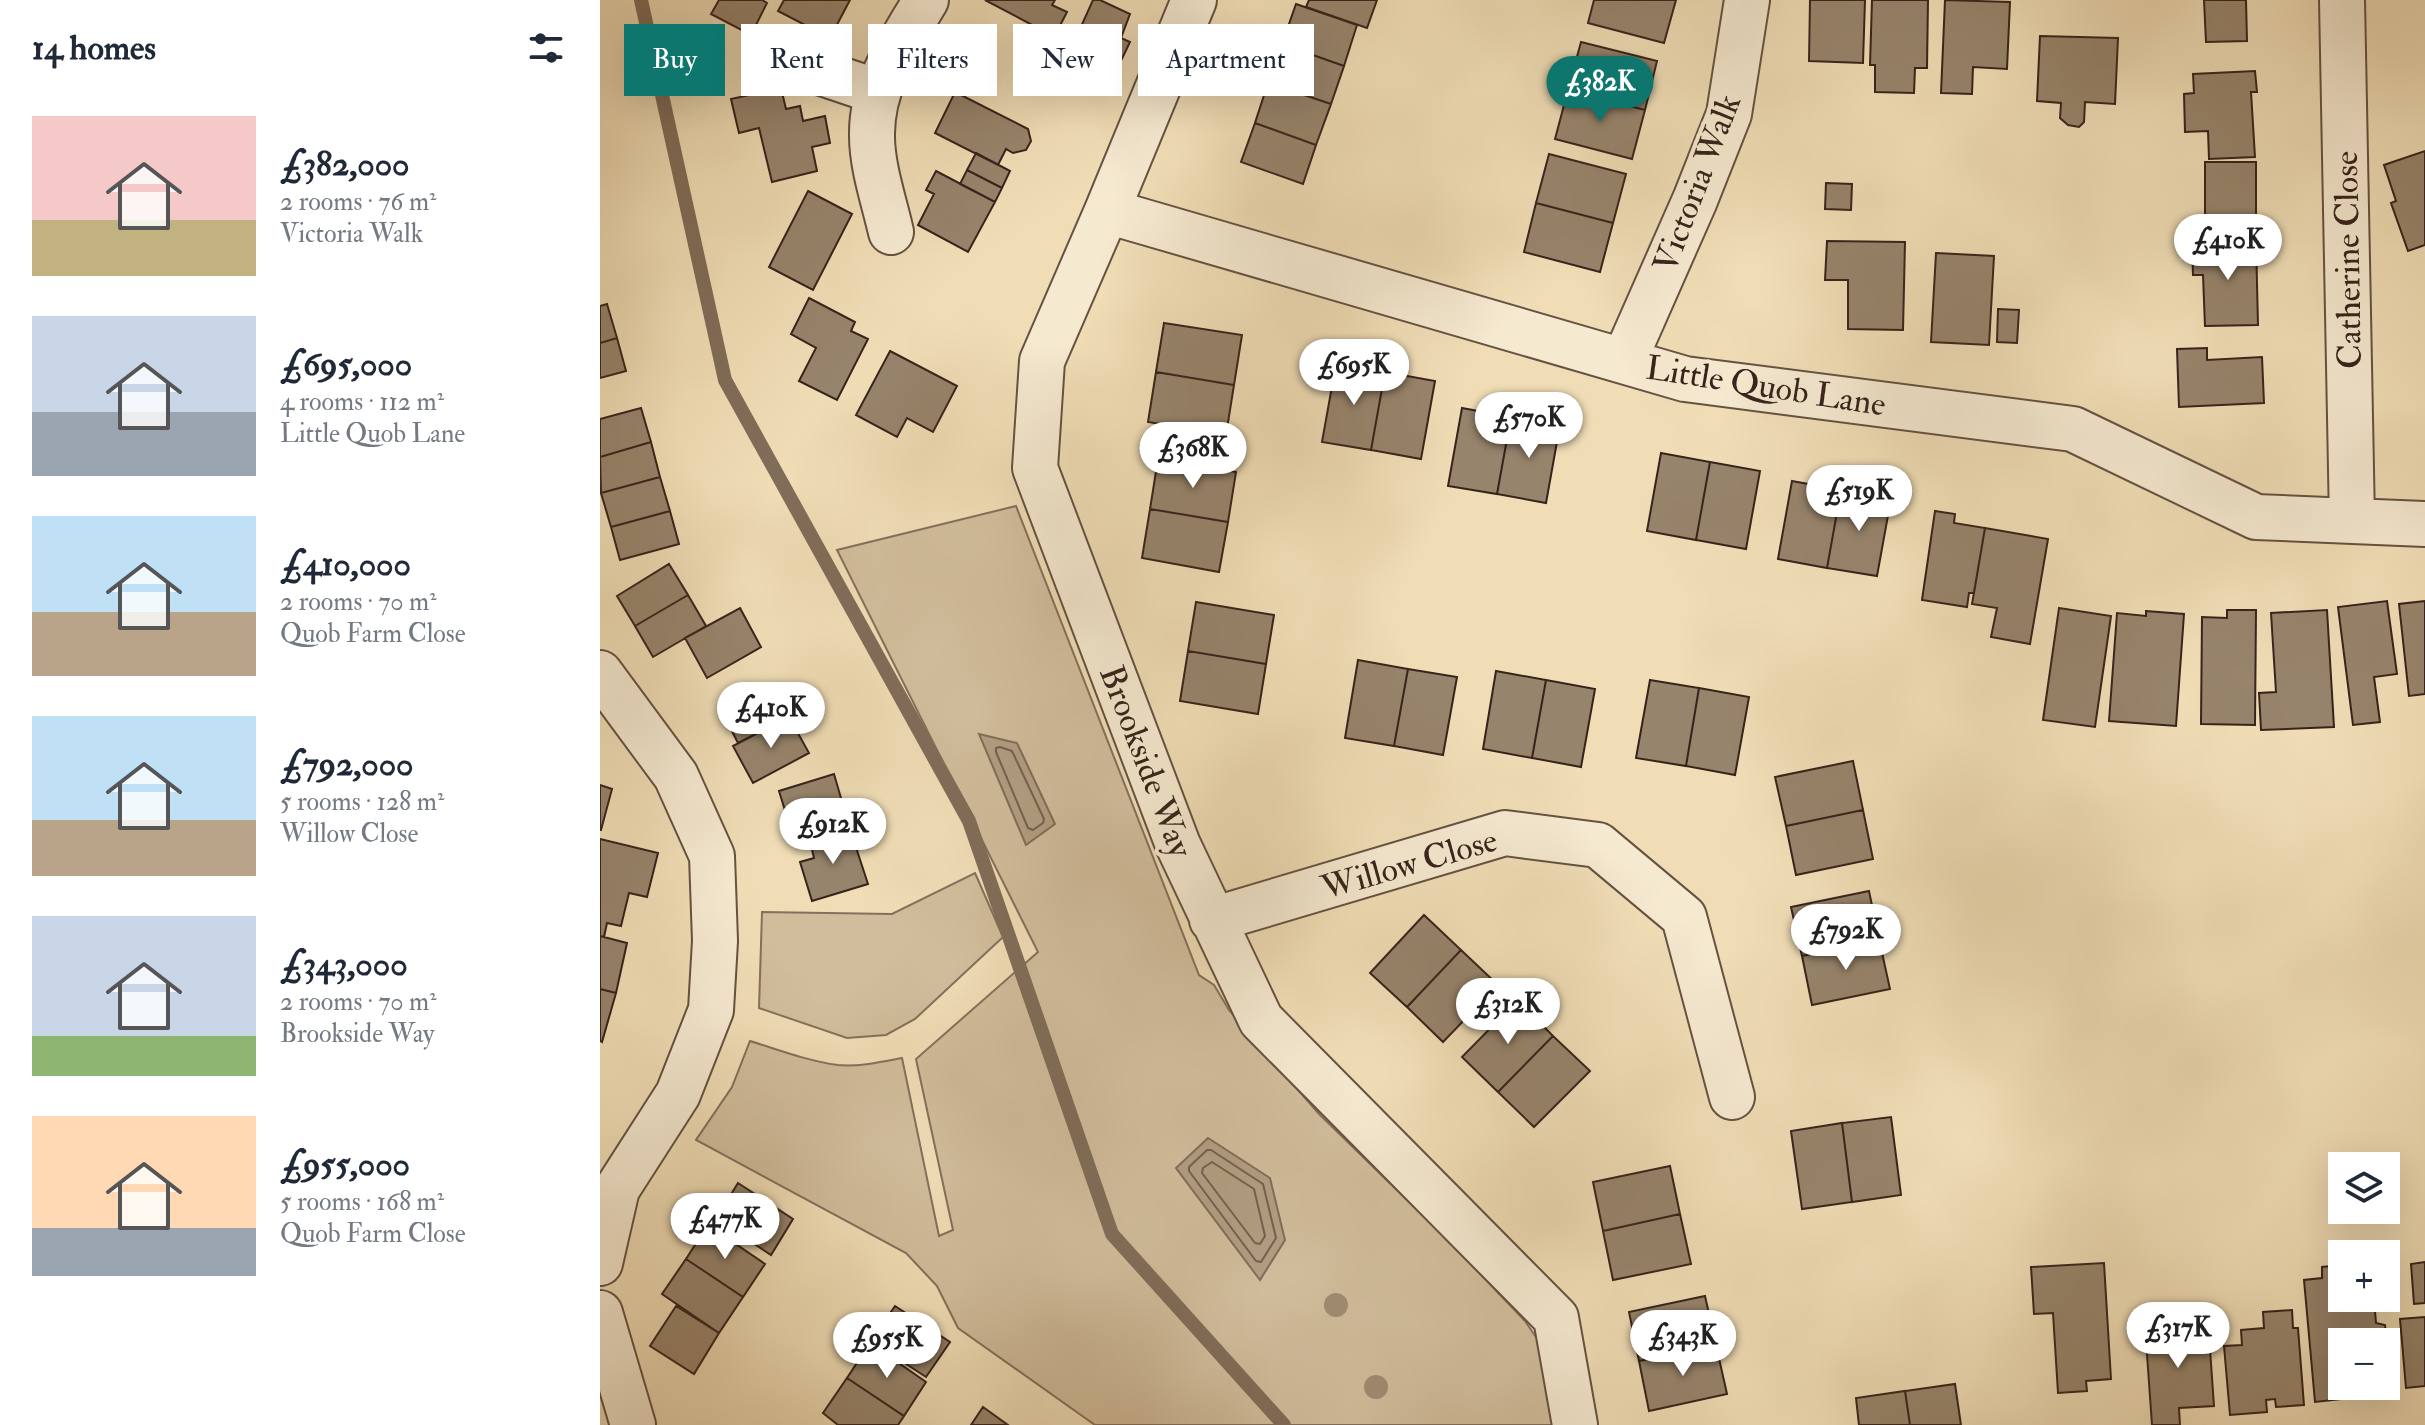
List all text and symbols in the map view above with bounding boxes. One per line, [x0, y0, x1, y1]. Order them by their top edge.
chip: Buy [624, 24, 725, 96]
chip: Rent [741, 24, 852, 96]
chip: Filters [868, 24, 997, 96]
chip: New [1013, 24, 1122, 96]
chip: Apartment [1138, 24, 1314, 96]
icon: filters [524, 26, 568, 70]
text: 14 homes [32, 27, 156, 70]
pin: £382K [1544, 56, 1656, 124]
text: £382K [1564, 66, 1636, 98]
street label: Victoria Walk [1644, 88, 1751, 279]
text: £382,000 [280, 143, 410, 186]
icon: home [96, 148, 192, 244]
street label: Catherine Close [2325, 151, 2372, 369]
text: 2 rooms · 76 m² [280, 186, 436, 218]
pin: £410K [2172, 214, 2284, 282]
text: Victoria Walk [280, 218, 423, 250]
text: £410K [2192, 224, 2264, 256]
pin: £695K [1298, 339, 1410, 407]
text: £695,000 [280, 343, 412, 386]
street label: Little Quob Lane [1643, 346, 1889, 427]
icon: home [96, 348, 192, 444]
text: £695K [1317, 349, 1391, 381]
text: 4 rooms · 112 m² [280, 386, 444, 418]
pin: £570K [1473, 392, 1585, 460]
text: £570K [1493, 402, 1565, 434]
text: Little Quob Lane [280, 418, 465, 450]
pin: £368K [1137, 422, 1249, 490]
text: £368K [1158, 432, 1228, 464]
pin: £519K [1803, 465, 1915, 533]
text: £519K [1824, 475, 1894, 507]
text: £410,000 [280, 543, 411, 586]
icon: home [96, 548, 192, 644]
text: 2 rooms · 70 m² [280, 586, 437, 618]
text: Quob Farm Close [280, 618, 466, 650]
street label: Brookside Way [1089, 659, 1202, 865]
pin: £410K [715, 682, 827, 750]
text: £410K [735, 692, 807, 724]
text: £792,000 [280, 743, 414, 786]
icon: home [96, 748, 192, 844]
text: 5 rooms · 128 m² [280, 786, 444, 818]
pin: £912K [777, 798, 889, 866]
text: £912K [797, 808, 869, 840]
text: Willow Close [280, 818, 418, 850]
street label: Willow Close [1316, 819, 1502, 910]
pin: £792K [1790, 904, 1902, 972]
text: £792K [1809, 914, 1883, 946]
text: £343,000 [280, 943, 408, 986]
icon: home [96, 948, 192, 1044]
pin: £312K [1452, 978, 1564, 1046]
text: 2 rooms · 70 m² [280, 986, 437, 1018]
text: £312K [1474, 988, 1542, 1020]
text: Brookside Way [280, 1018, 435, 1050]
text: £955,000 [280, 1143, 410, 1186]
icon: home [96, 1148, 192, 1244]
map controls [2328, 1152, 2400, 1400]
button: layers [2328, 1152, 2400, 1224]
text: 5 rooms · 168 m² [280, 1186, 444, 1218]
pin: £477K [669, 1193, 781, 1261]
text: £477K [689, 1203, 761, 1235]
text: Quob Farm Close [280, 1218, 466, 1250]
button: + [2328, 1240, 2400, 1312]
pin: £317K [2122, 1302, 2234, 1370]
pin: £343K [1627, 1310, 1739, 1378]
pin: £955K [831, 1312, 943, 1380]
text: £317K [2145, 1312, 2211, 1344]
text: £343K [1648, 1320, 1718, 1352]
text: £955K [851, 1322, 923, 1354]
button: − [2328, 1328, 2400, 1400]

